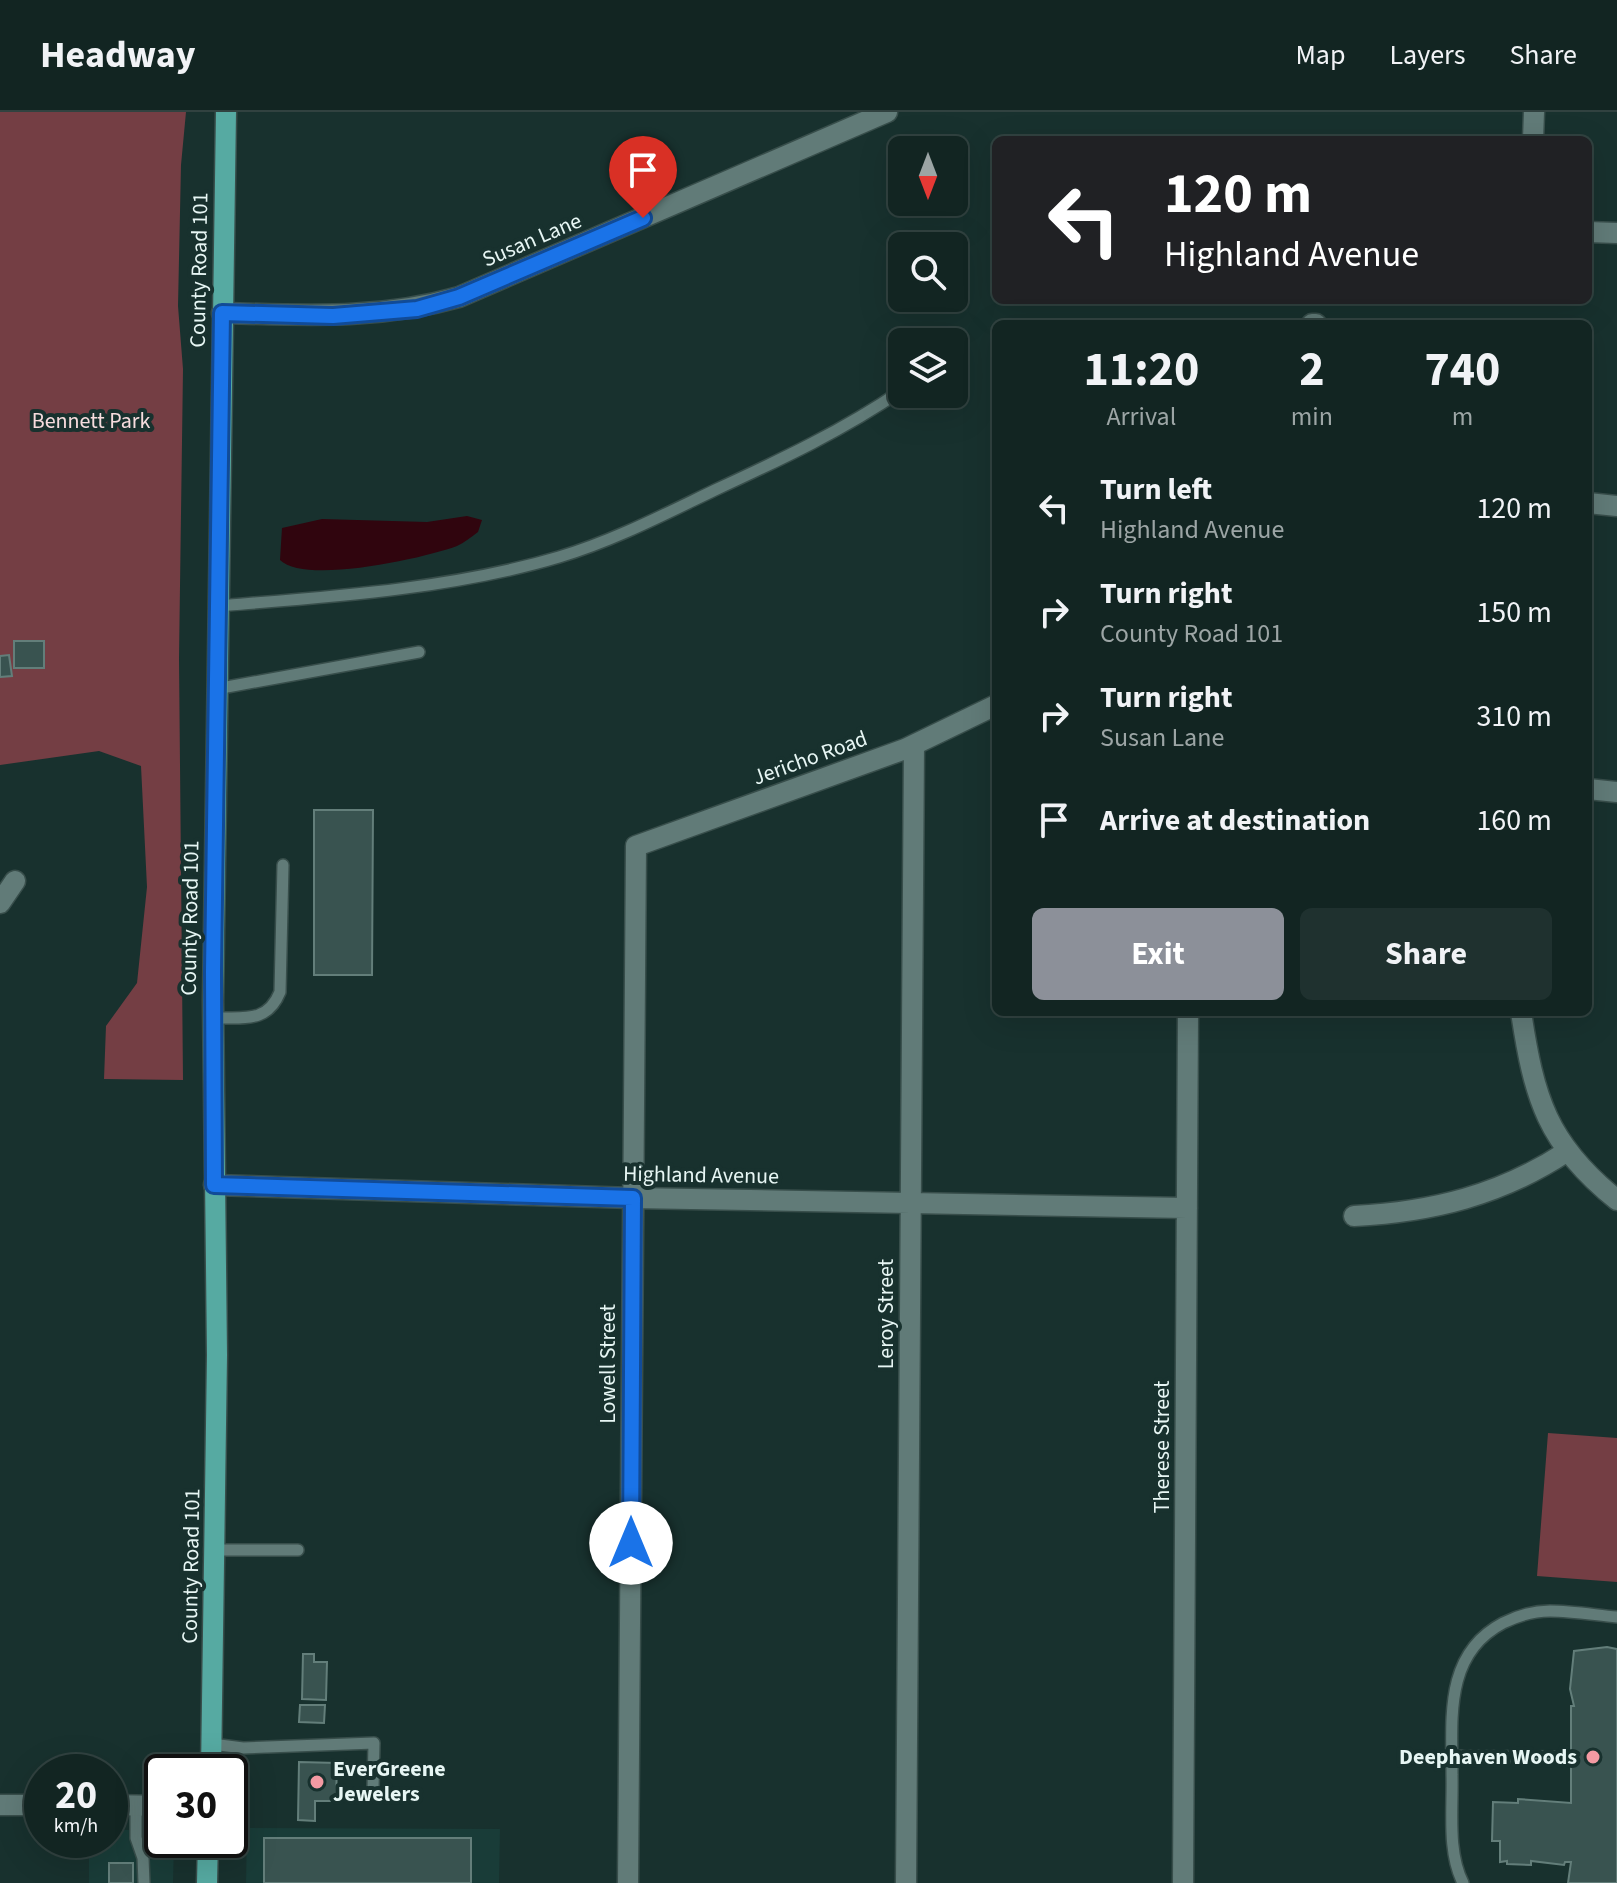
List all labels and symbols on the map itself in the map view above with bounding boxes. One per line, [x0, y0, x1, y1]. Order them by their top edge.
pin [609, 136, 677, 218]
north arrow [888, 136, 968, 216]
street label: County Road 101 [182, 192, 216, 348]
street label: Susan Lane [477, 205, 587, 275]
park label: Bennett Park [32, 405, 150, 437]
street label: Jericho Road [748, 722, 872, 794]
street label: County Road 101 [173, 840, 207, 996]
street label: Highland Avenue [623, 1158, 779, 1192]
street label: Leroy Street [870, 1258, 902, 1369]
street label: Lowell Street [592, 1304, 624, 1424]
street label: Therese Street [1146, 1380, 1178, 1513]
street label: County Road 101 [174, 1488, 208, 1644]
position arrow [589, 1501, 673, 1585]
place label: Deephaven Woods [1399, 1741, 1577, 1773]
marker: Deephaven Woods [1584, 1748, 1602, 1766]
place label: EverGreene Jewelers [333, 1753, 446, 1810]
speed limit sign: 30 [144, 1754, 248, 1858]
marker: EverGreene Jewelers [308, 1773, 326, 1791]

